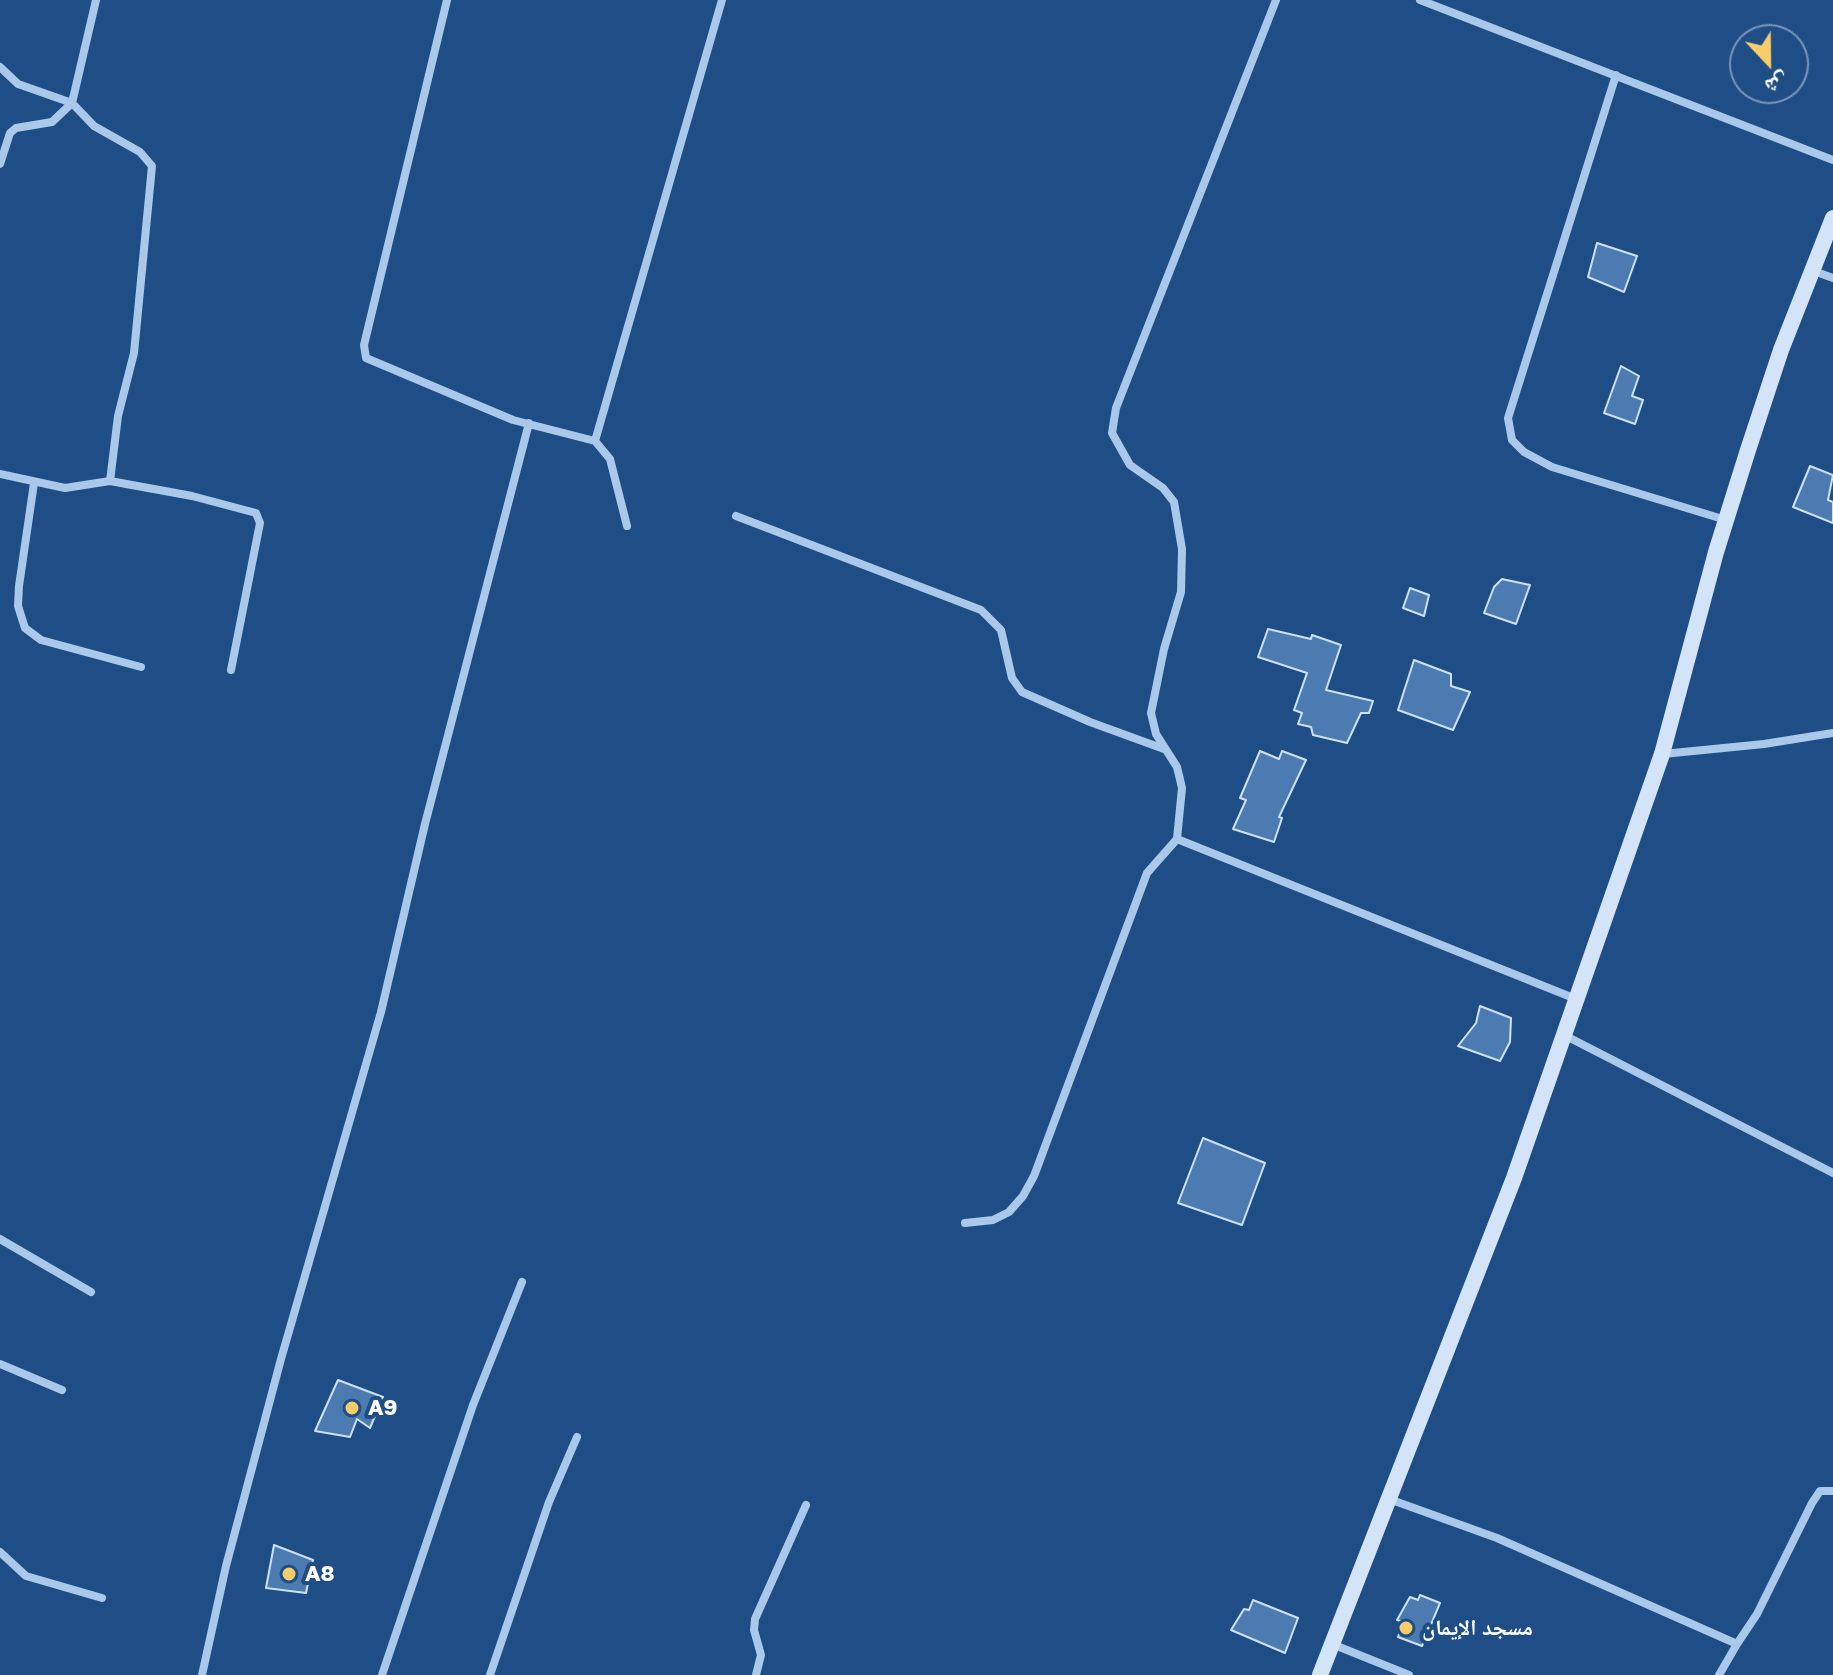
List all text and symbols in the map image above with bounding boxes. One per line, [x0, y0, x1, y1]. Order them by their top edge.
north arrow [1729, 24, 1809, 104]
text: ش [1762, 68, 1793, 102]
place label: A9 [368, 1395, 398, 1421]
marker: A9 [343, 1399, 361, 1417]
place label: A8 [305, 1561, 335, 1587]
marker: A8 [280, 1565, 298, 1583]
place label: مسجد الإيمان [1422, 1615, 1533, 1641]
marker: مسجد الإيمان [1397, 1619, 1415, 1637]

